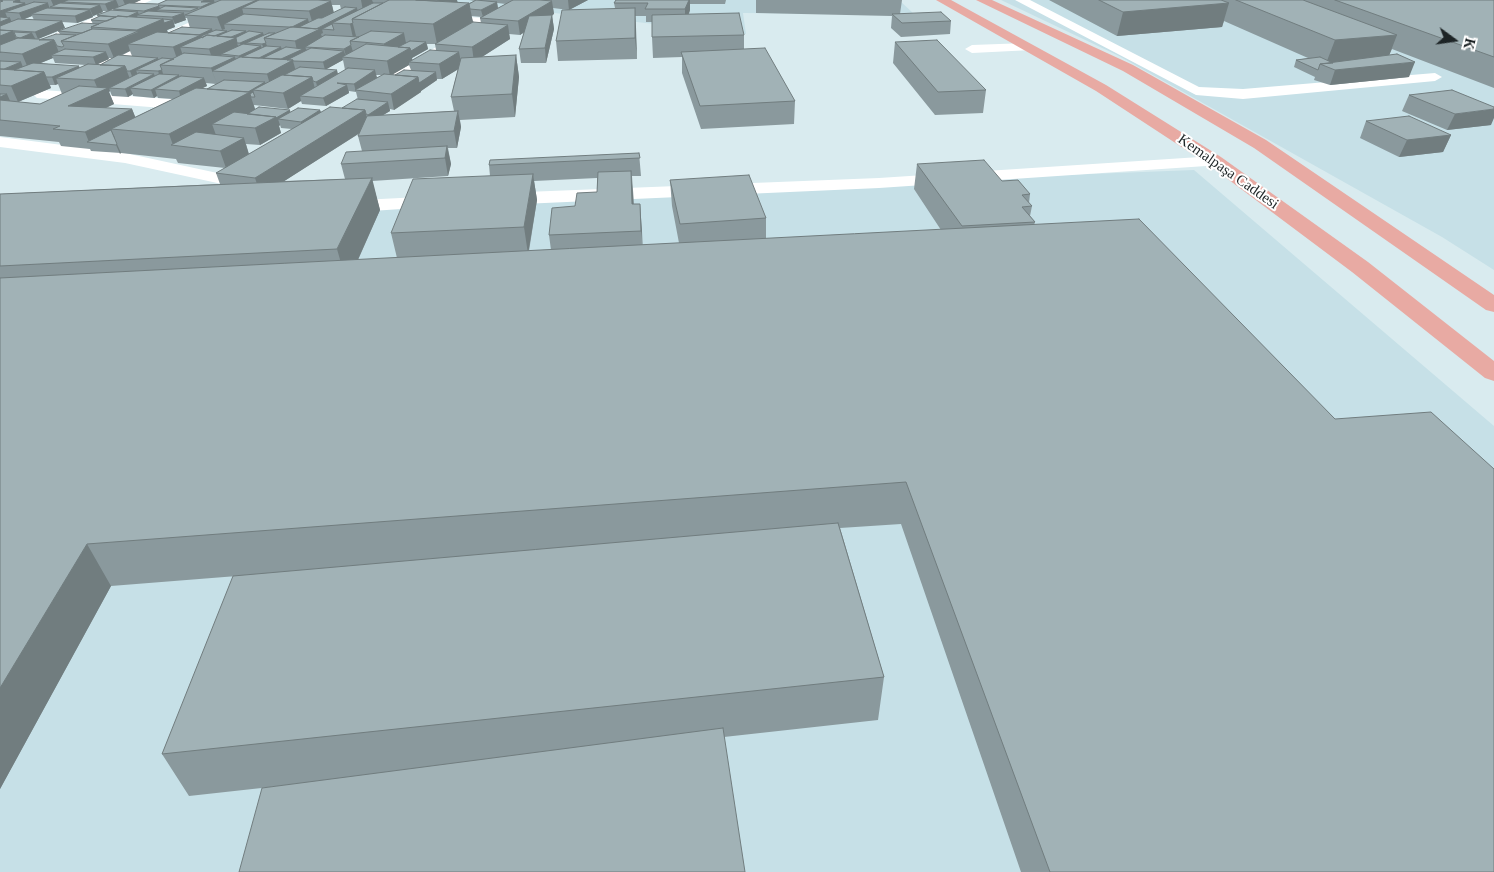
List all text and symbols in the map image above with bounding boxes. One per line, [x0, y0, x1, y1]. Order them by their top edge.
north arrow [1429, 15, 1479, 65]
text: K [1460, 37, 1478, 51]
street label: Kemalpaşa Caddesi [1174, 131, 1282, 213]

